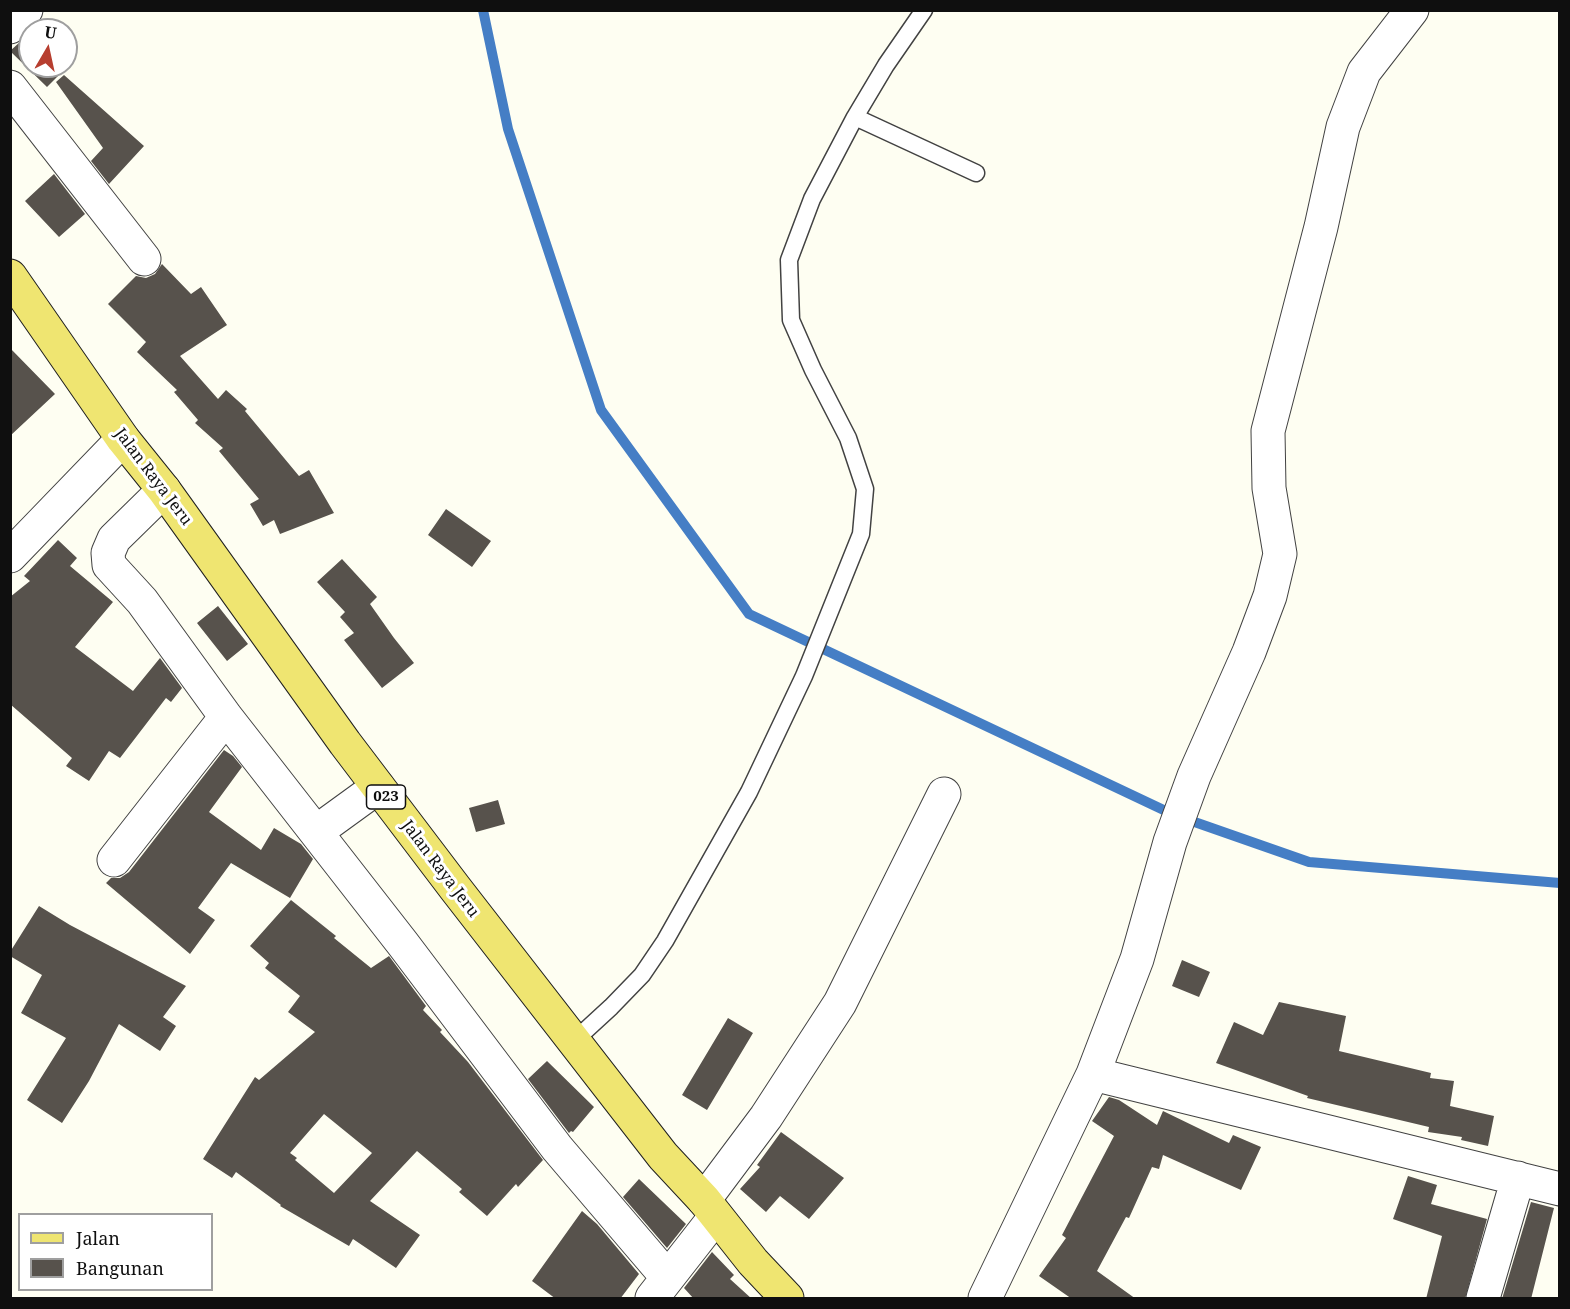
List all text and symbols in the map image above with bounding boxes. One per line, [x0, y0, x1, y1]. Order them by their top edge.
north arrow [18, 18, 78, 78]
text: U [43, 20, 58, 44]
street label: Jalan Raya Jeru [110, 425, 196, 529]
road number: 023 [366, 785, 406, 809]
street label: Jalan Raya Jeru [397, 817, 483, 921]
legend [18, 1213, 213, 1291]
text: Jalan [76, 1226, 120, 1250]
text: Bangunan [76, 1256, 164, 1280]

